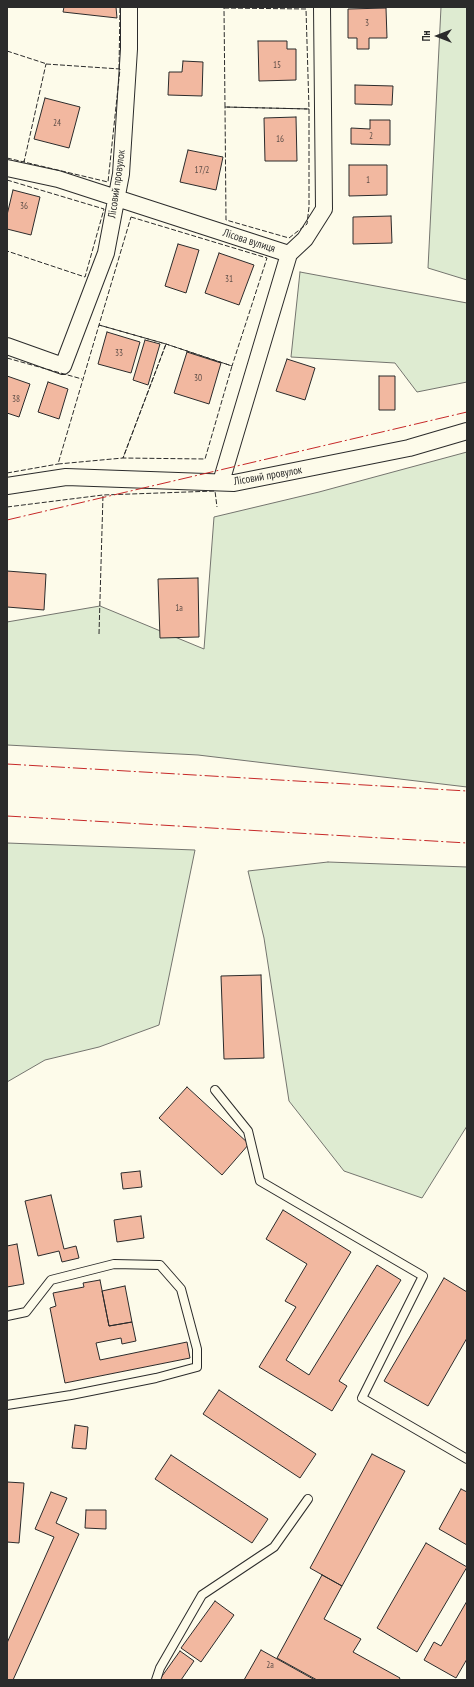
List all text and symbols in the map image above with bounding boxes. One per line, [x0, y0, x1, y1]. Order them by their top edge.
north arrow [418, 16, 458, 56]
house number: 3 [365, 18, 369, 28]
text: Пн [419, 31, 433, 41]
house number: 15 [273, 60, 281, 70]
house number: 24 [53, 118, 61, 128]
house number: 2 [369, 131, 373, 141]
house number: 16 [276, 134, 284, 144]
street label: Лісовий провулок [106, 149, 128, 219]
house number: 17/2 [195, 165, 209, 175]
house number: 1 [366, 175, 370, 185]
house number: 36 [20, 201, 28, 211]
street label: Лісова вулиця [221, 226, 277, 256]
house number: 31 [225, 274, 233, 284]
house number: 33 [115, 348, 123, 358]
house number: 30 [194, 373, 202, 383]
house number: 38 [12, 394, 20, 404]
street label: Лісовий провулок [233, 464, 303, 488]
house number: 1а [175, 603, 183, 613]
house number: 2а [266, 1660, 274, 1670]

